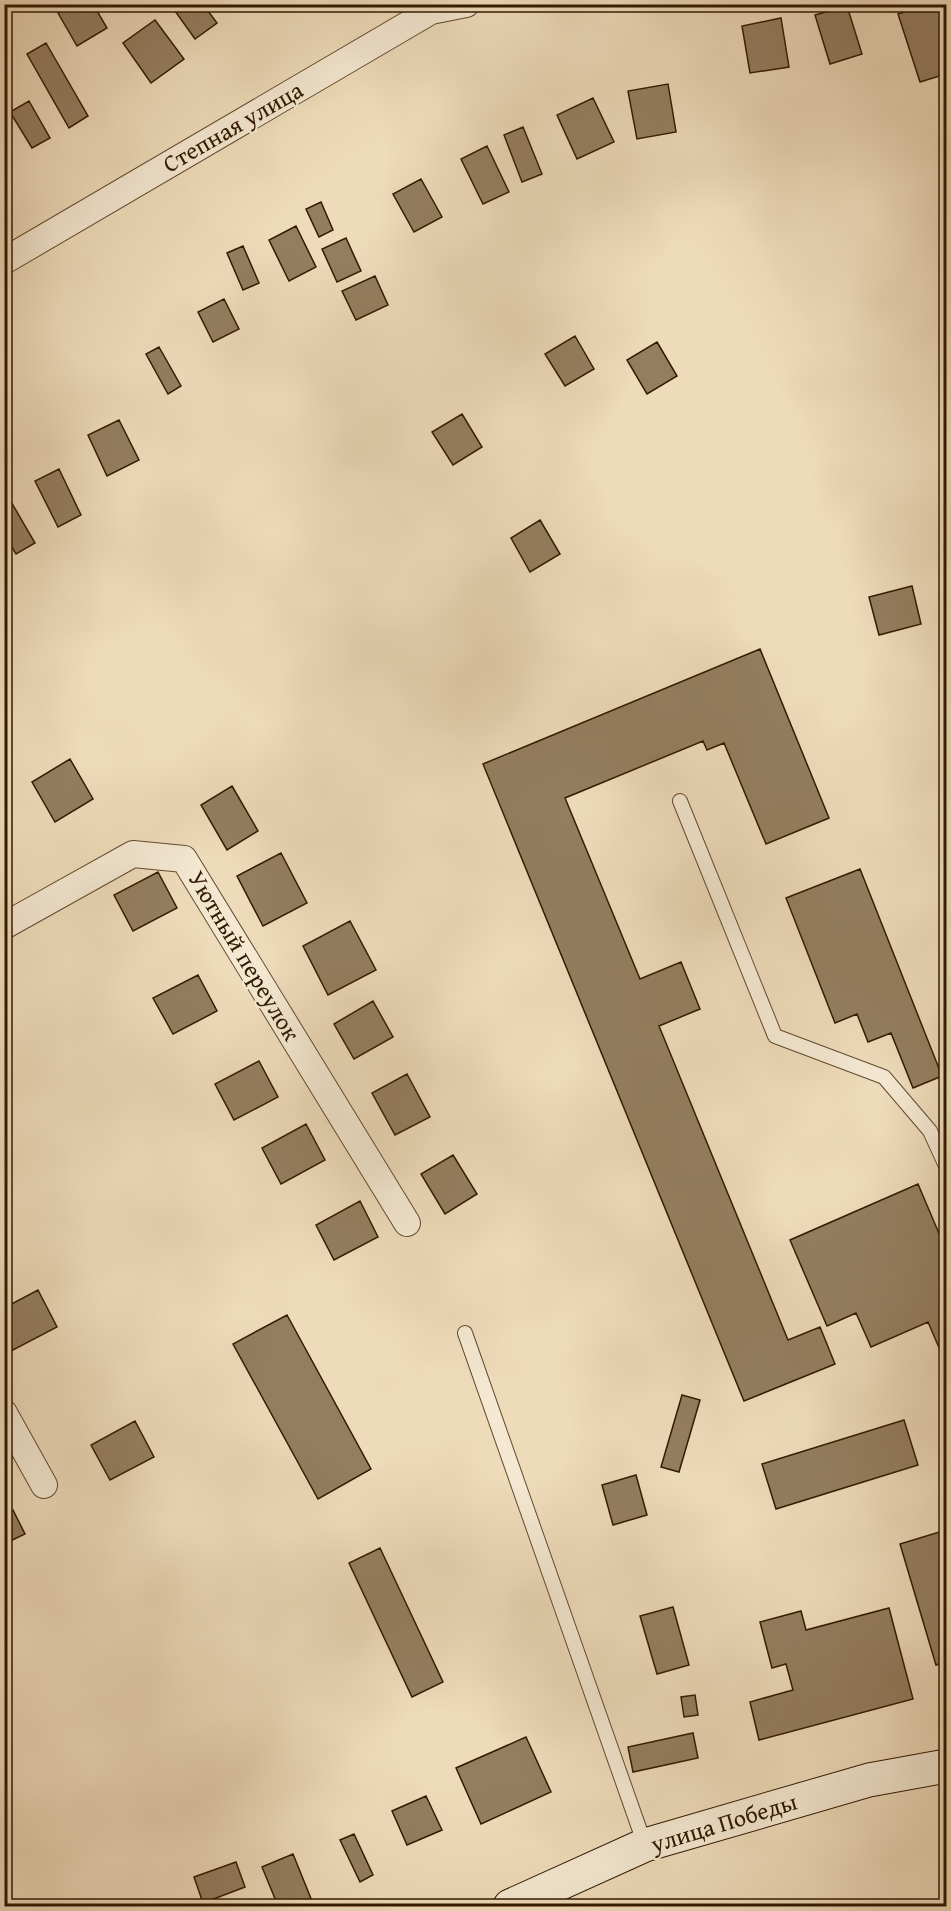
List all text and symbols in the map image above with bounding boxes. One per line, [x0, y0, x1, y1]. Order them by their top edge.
street label: Степная улица [156, 72, 310, 181]
street label: Уютный переулок [180, 864, 309, 1048]
street label: улица Победы [645, 1784, 801, 1862]

